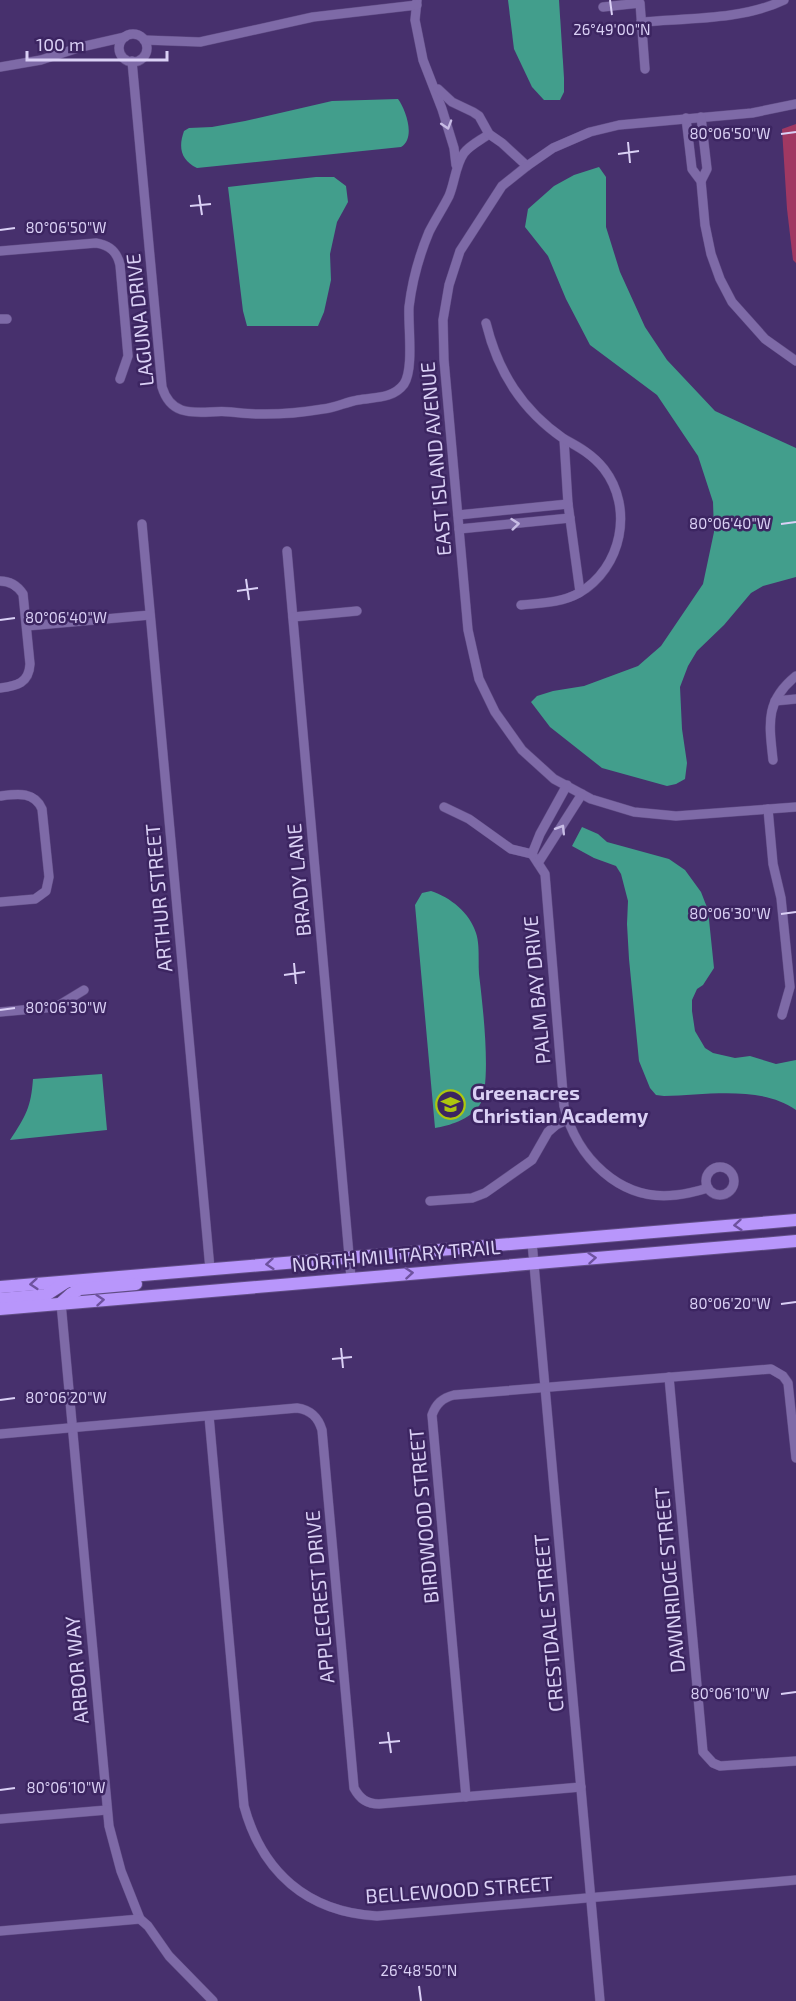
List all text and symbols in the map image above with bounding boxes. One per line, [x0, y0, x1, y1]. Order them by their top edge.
text: 26°49'00"N [573, 20, 651, 38]
scale bar [27, 24, 166, 62]
text: 100 m [36, 33, 85, 55]
one-way arrow [440, 120, 452, 130]
text: 80°06'50"W [690, 124, 770, 142]
text: 80°06'50"W [26, 218, 106, 236]
street label: LAGUNA DRIVE [120, 252, 158, 388]
street label: EAST ISLAND AVENUE [415, 361, 455, 557]
text: 80°06'40"W [689, 514, 771, 532]
one-way arrow [510, 518, 519, 531]
text: 80°06'40"W [25, 608, 107, 626]
street label: ARTHUR STREET [140, 822, 176, 973]
street label: BRADY LANE [281, 822, 315, 938]
one-way arrow [553, 825, 565, 835]
text: 80°06'30"W [689, 904, 771, 922]
street label: PALM BAY DRIVE [518, 915, 554, 1065]
text: 80°06'30"W [25, 998, 107, 1016]
place label: Greenacres Christian Academy [472, 1080, 649, 1128]
school or university icon: Greenacres Christian Academy [435, 1088, 467, 1120]
one-way arrow [733, 1218, 742, 1231]
street label: NORTH MILITARY TRAIL [291, 1234, 501, 1276]
one-way arrow [587, 1252, 596, 1265]
one-way arrow [265, 1257, 274, 1270]
one-way arrow [405, 1267, 414, 1280]
one-way arrow [29, 1278, 38, 1291]
one-way arrow [96, 1294, 105, 1307]
text: 80°06'20"W [689, 1294, 771, 1312]
text: 80°06'20"W [25, 1388, 107, 1406]
street label: BIRDWOOD STREET [403, 1427, 443, 1605]
street label: DAWNRIDGE STREET [649, 1486, 689, 1674]
street label: APPLECREST DRIVE [299, 1510, 339, 1684]
street label: CRESTDALE STREET [528, 1533, 568, 1713]
street label: ARBOR WAY [59, 1614, 93, 1725]
text: 80°06'10"W [691, 1684, 769, 1702]
text: 80°06'10"W [27, 1778, 105, 1796]
street label: BELLEWOOD STREET [364, 1870, 554, 1908]
text: 26°48'50"N [381, 1961, 457, 1979]

